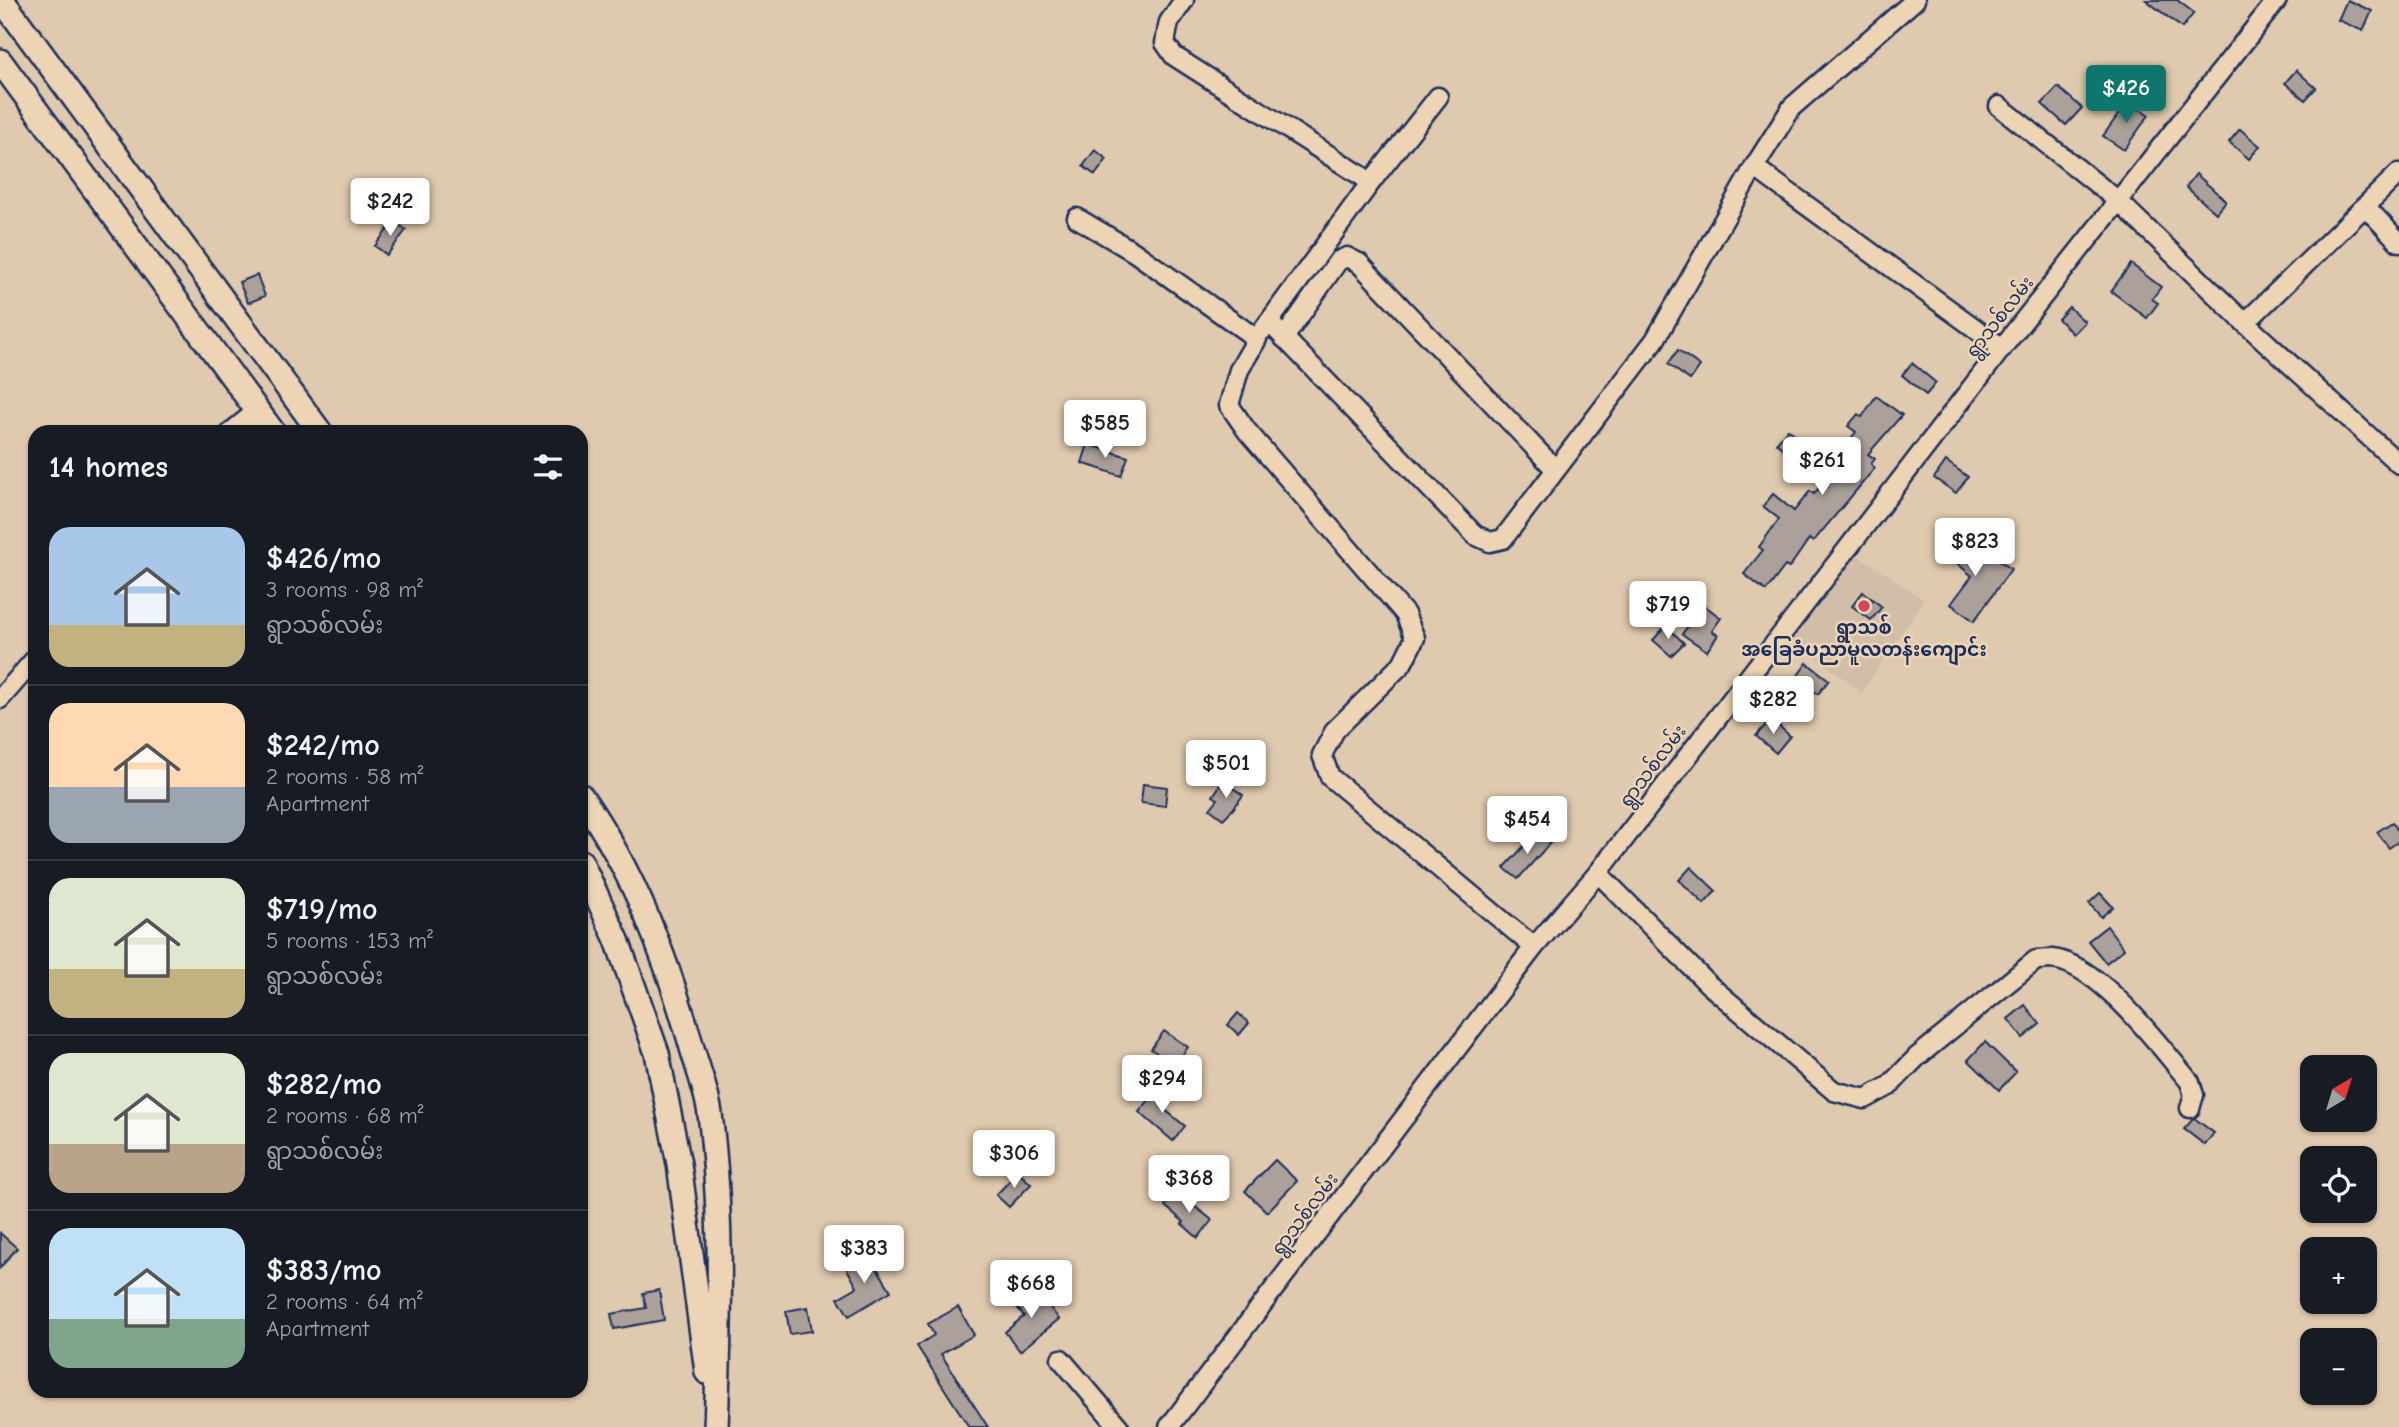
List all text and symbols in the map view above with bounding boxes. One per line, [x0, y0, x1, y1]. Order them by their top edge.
pin: $426 [2085, 66, 2167, 125]
text: $426 [2102, 74, 2150, 101]
pin: $242 [349, 178, 431, 238]
text: $242 [367, 187, 413, 214]
street label: ရွာသစ်လမ်း [1958, 270, 2042, 364]
pin: $585 [1064, 400, 1146, 460]
text: $585 [1080, 409, 1130, 436]
pin: $261 [1781, 438, 1863, 497]
text: $261 [1799, 446, 1845, 473]
icon: filters [529, 448, 567, 486]
text: 14 homes [49, 450, 168, 485]
pin: $823 [1934, 518, 2016, 578]
text: $823 [1951, 527, 1999, 554]
text: $426/mo [266, 541, 381, 576]
icon: home [105, 555, 189, 639]
text: 3 rooms · 98 m² [266, 576, 423, 603]
pin: $719 [1627, 582, 1709, 641]
text: $719 [1645, 590, 1691, 617]
marker: ရွာသစ် အခြေခံပညာမူလတန်းကျောင်း [1856, 598, 1872, 614]
text: ရွာသစ်လမ်း [266, 612, 383, 639]
place label: ရွာသစ် အခြေခံပညာမူလတန်းကျောင်း [1741, 614, 1987, 666]
pin: $282 [1732, 676, 1814, 736]
text: $282 [1749, 685, 1797, 712]
street label: ရွာသစ်လမ်း [1612, 718, 1694, 814]
text: $242/mo [266, 728, 380, 763]
icon: home [105, 731, 189, 815]
pin: $501 [1185, 740, 1267, 800]
text: $501 [1202, 749, 1250, 776]
text: 2 rooms · 58 m² [266, 763, 424, 790]
text: Apartment [266, 790, 369, 817]
pin: $454 [1486, 796, 1568, 856]
text: $454 [1503, 805, 1551, 832]
text: $719/mo [266, 892, 378, 927]
icon: home [105, 906, 189, 990]
text: 5 rooms · 153 m² [266, 927, 433, 954]
text: ရွာသစ်လမ်း [266, 963, 383, 990]
north arrow [2300, 1055, 2376, 1132]
map controls [2300, 1055, 2377, 1405]
pin: $294 [1121, 1056, 1203, 1115]
text: $294 [1138, 1064, 1186, 1091]
text: $282/mo [266, 1067, 382, 1102]
icon: home [105, 1081, 189, 1165]
text: 2 rooms · 68 m² [266, 1102, 424, 1129]
pin: $306 [973, 1130, 1055, 1190]
text: ရွာသစ်လမ်း [266, 1138, 383, 1165]
text: $306 [989, 1139, 1039, 1166]
button: locate [2300, 1146, 2377, 1223]
pin: $368 [1148, 1156, 1230, 1215]
text: $368 [1165, 1164, 1214, 1191]
street label: ရွာသစ်လမ်း [1264, 1166, 1346, 1262]
pin: $383 [823, 1226, 905, 1285]
text: $383 [840, 1234, 888, 1261]
button: + [2300, 1237, 2377, 1314]
text: $383/mo [266, 1253, 382, 1288]
icon: home [105, 1256, 189, 1340]
pin: $668 [990, 1260, 1072, 1320]
text: $668 [1006, 1269, 1056, 1296]
text: 2 rooms · 64 m² [266, 1288, 423, 1315]
text: Apartment [266, 1315, 369, 1342]
button: − [2300, 1328, 2377, 1405]

